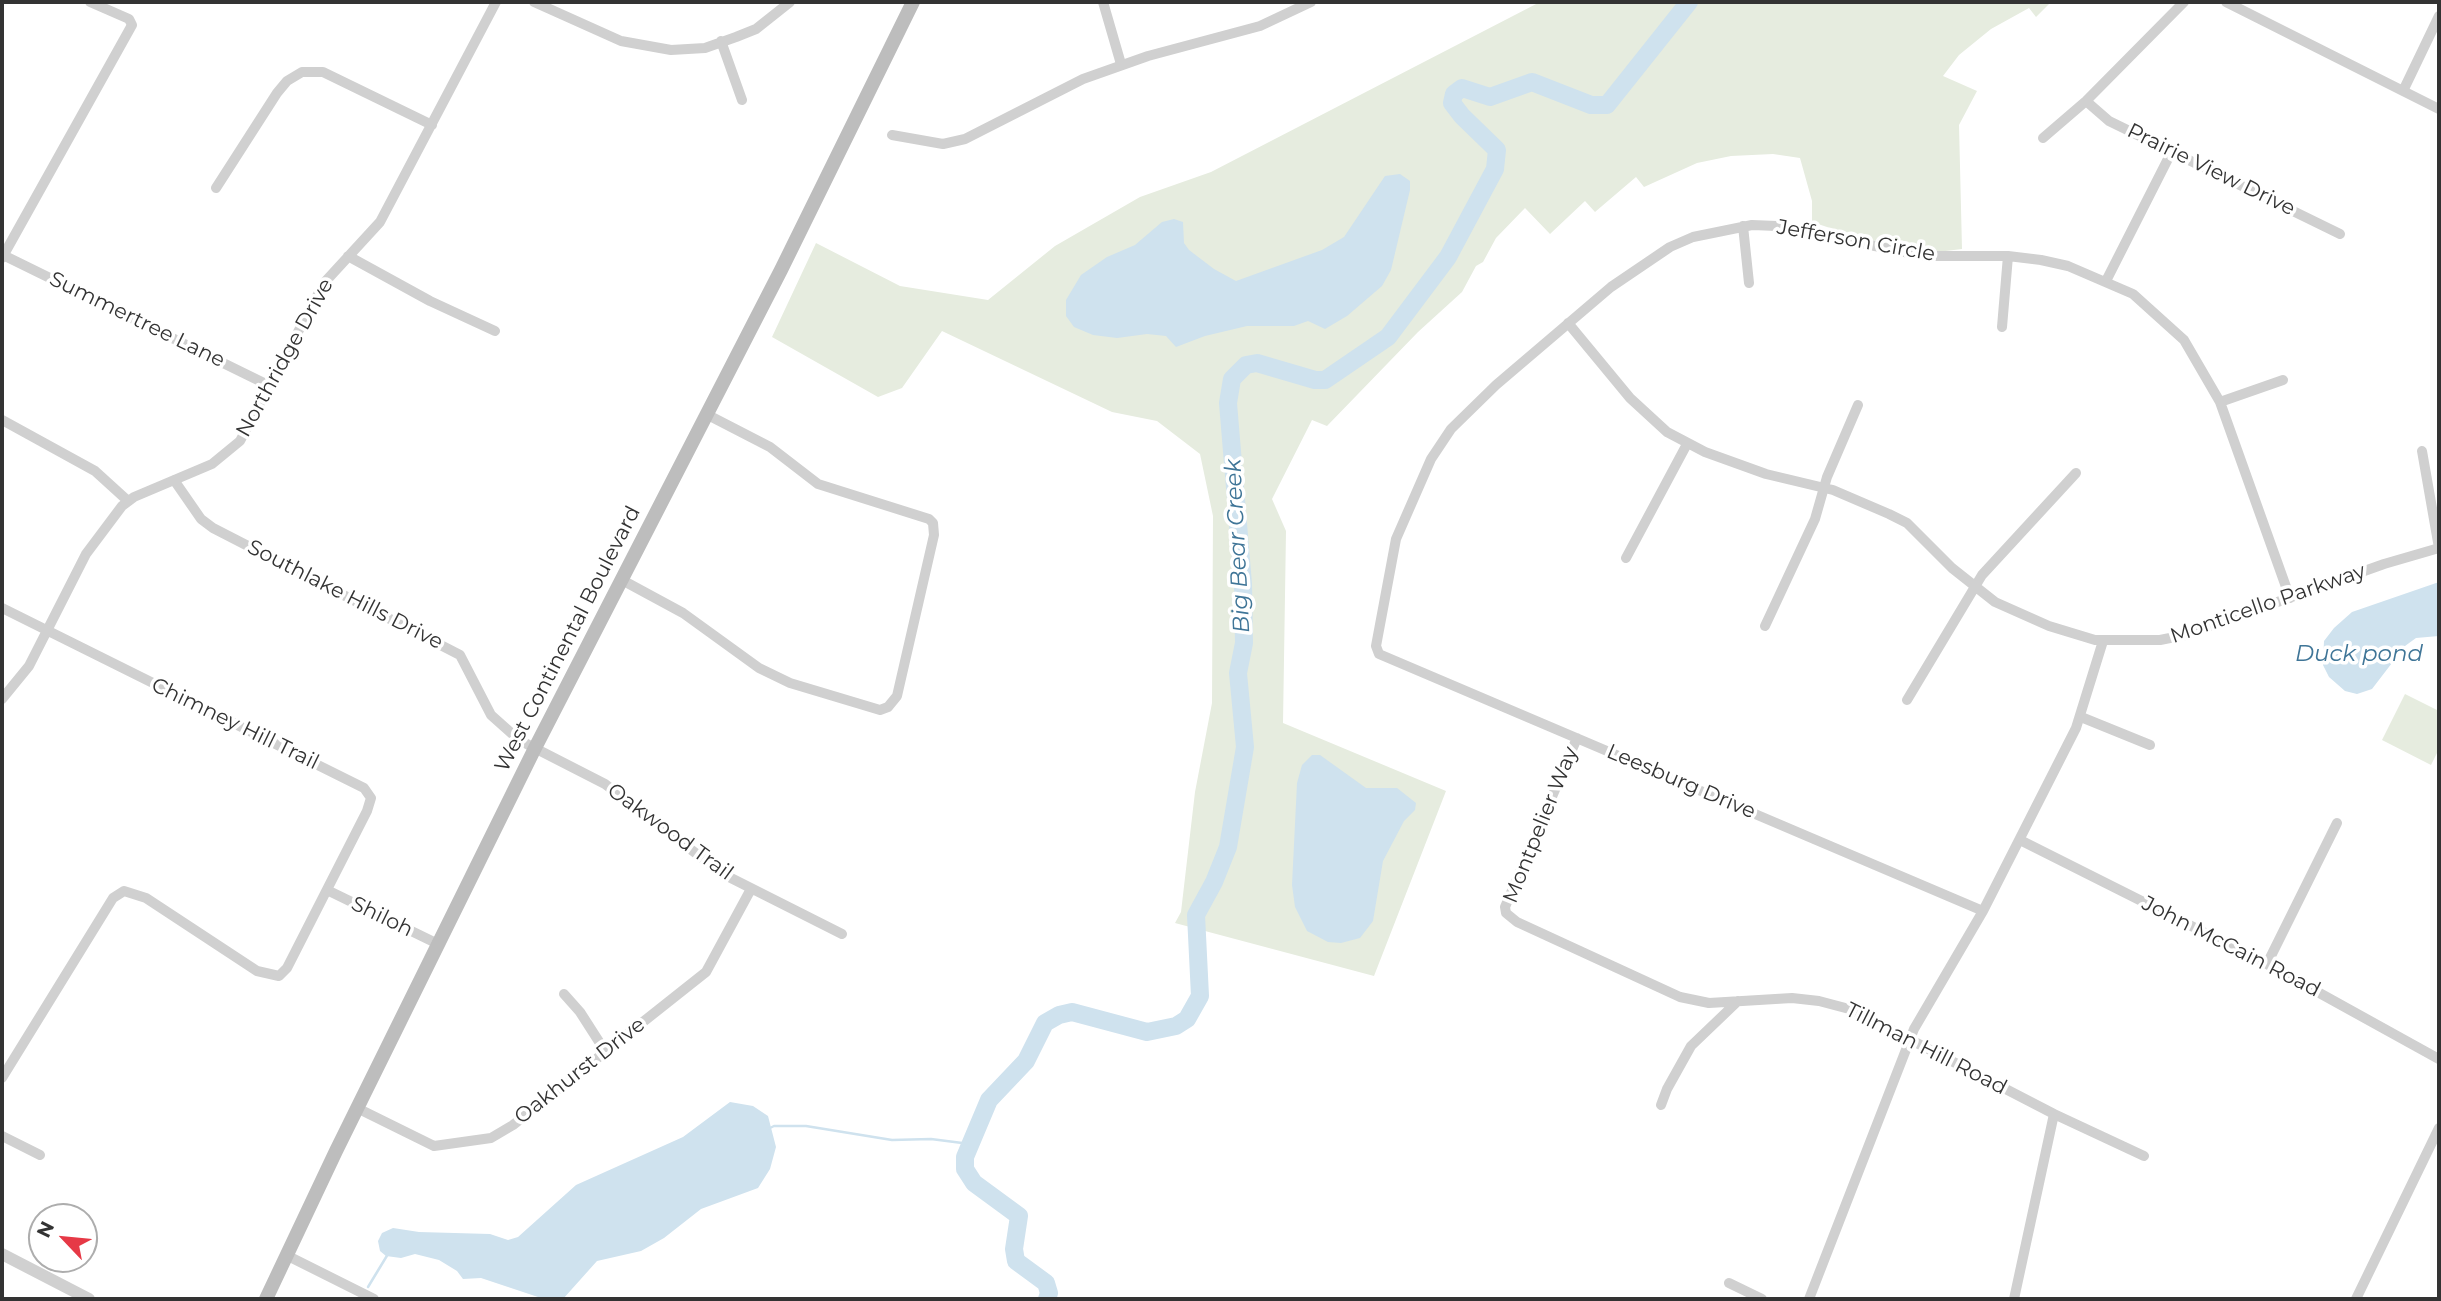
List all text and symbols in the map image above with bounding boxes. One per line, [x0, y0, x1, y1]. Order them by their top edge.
street label: Prairie View Drive [2123, 118, 2299, 222]
street label: Jefferson Circle [1775, 215, 1937, 267]
street label: Summertree Lane [45, 267, 229, 373]
street label: Northridge Drive [231, 274, 339, 442]
water label: Big Bear Creek [1220, 458, 1256, 634]
street label: West Continental Boulevard [490, 502, 646, 776]
street label: Southlake Hills Drive [243, 535, 447, 655]
street label: Monticello Parkway [2167, 559, 2369, 649]
water label: Duck pond [2295, 640, 2423, 668]
street label: Chimney Hill Trail [147, 673, 323, 775]
street label: Leesburg Drive [1603, 739, 1759, 825]
street label: Montpelier Way [1498, 743, 1584, 907]
street label: Oakwood Trail [602, 778, 738, 886]
street label: Shiloh [347, 891, 417, 943]
street label: John McCain Road [2138, 891, 2324, 1003]
street label: Tillman Hill Road [1841, 997, 2011, 1101]
street label: Oakhurst Drive [510, 1012, 650, 1130]
north arrow [28, 1203, 98, 1273]
text: N [32, 1218, 59, 1241]

